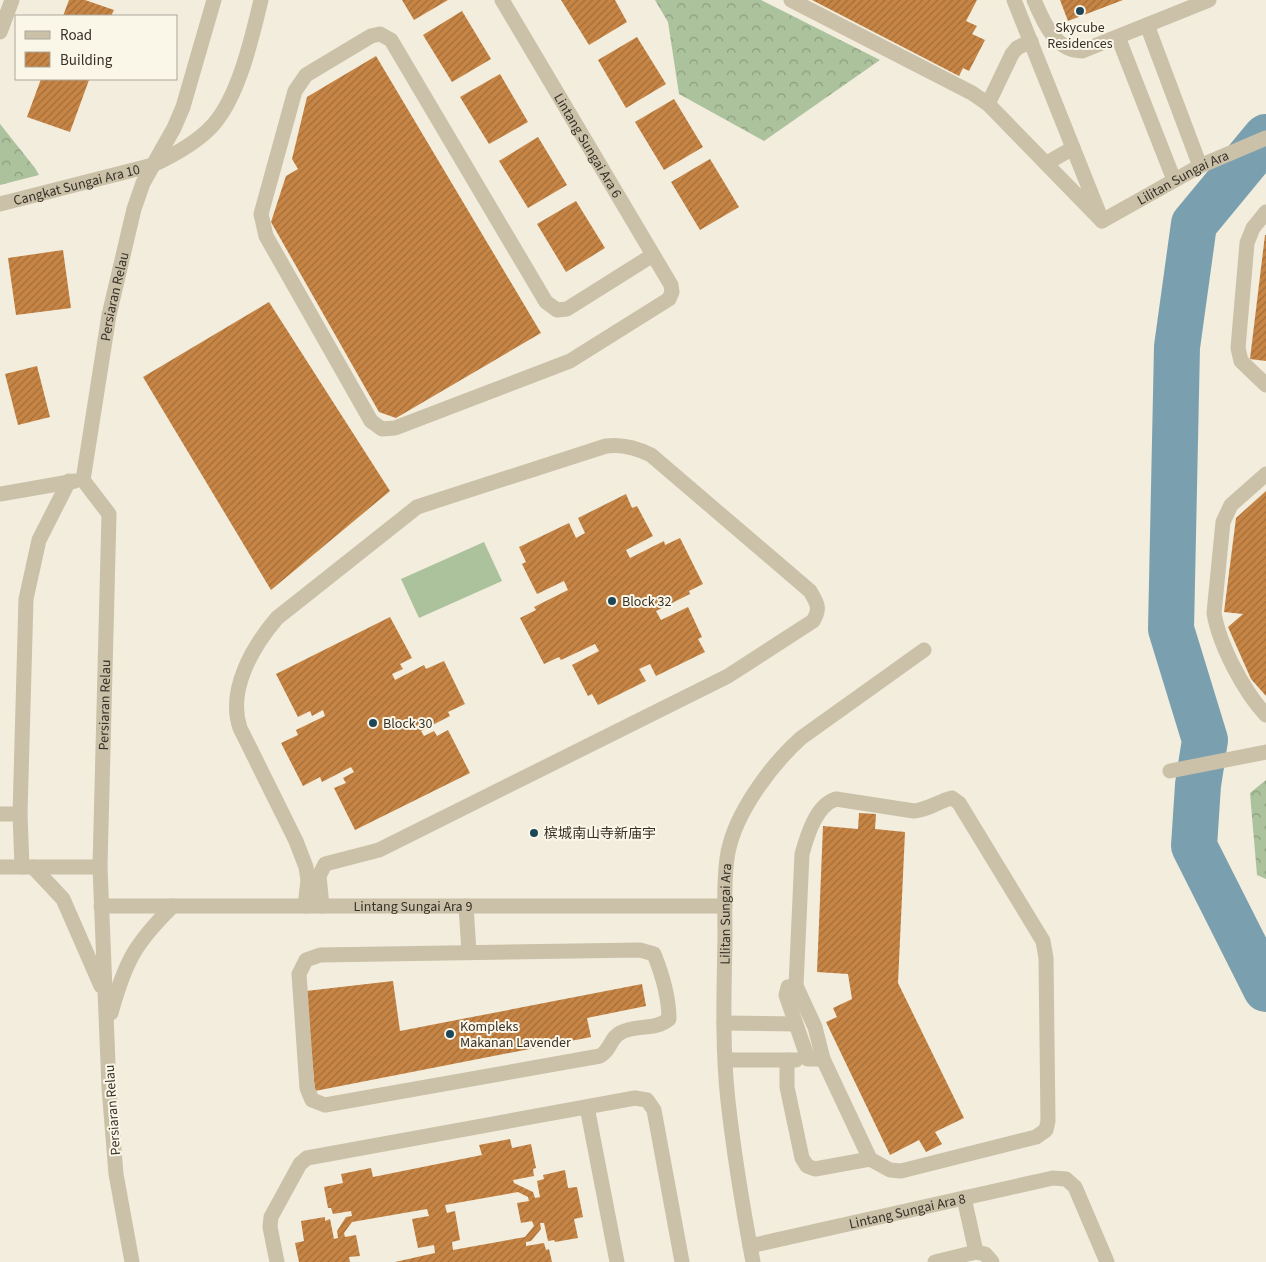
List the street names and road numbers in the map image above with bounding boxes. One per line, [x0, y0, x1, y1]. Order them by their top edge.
street label: Lintang Sungai Ara 6 [548, 90, 626, 202]
street label: Lilitan Sungai Ara [1134, 146, 1232, 210]
street label: Cangkat Sungai Ara 10 [11, 160, 142, 211]
street label: Persiaran Relau [96, 250, 135, 343]
street label: Persiaran Relau [94, 659, 116, 751]
street label: Lilitan Sungai Ara [715, 863, 737, 965]
street label: Lintang Sungai Ara 9 [354, 897, 472, 917]
street label: Persiaran Relau [100, 1064, 126, 1156]
street label: Lintang Sungai Ara 8 [847, 1189, 968, 1234]

